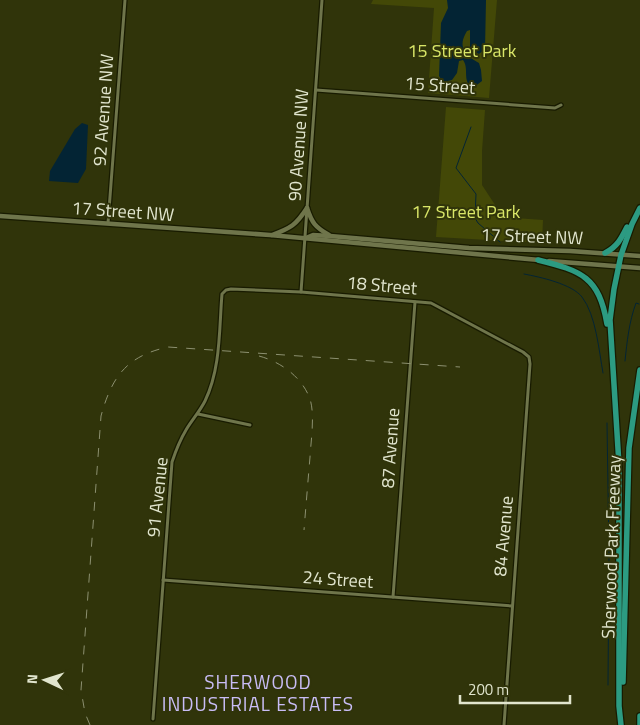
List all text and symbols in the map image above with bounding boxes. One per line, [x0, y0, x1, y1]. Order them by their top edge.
park label: 15 Street Park [408, 37, 517, 64]
street label: 92 Avenue NW [86, 53, 120, 167]
street label: 15 Street [404, 69, 477, 101]
street label: 90 Avenue NW [281, 88, 315, 202]
street label: 17 Street NW [71, 194, 175, 228]
park label: 17 Street Park [412, 198, 521, 225]
street label: 17 Street NW [480, 221, 584, 251]
street label: 18 Street [346, 268, 419, 302]
street label: 87 Avenue [374, 407, 406, 489]
street label: Sherwood Park Freeway [594, 454, 628, 639]
street label: 91 Avenue [139, 456, 175, 538]
street label: 84 Avenue [486, 495, 520, 577]
street label: 24 Street [302, 563, 375, 595]
north arrow [20, 655, 70, 705]
district label: SHERWOOD INDUSTRIAL ESTATES [162, 667, 354, 718]
scale bar [460, 672, 570, 704]
text: N [21, 673, 42, 685]
text: 200 m [468, 678, 509, 701]

